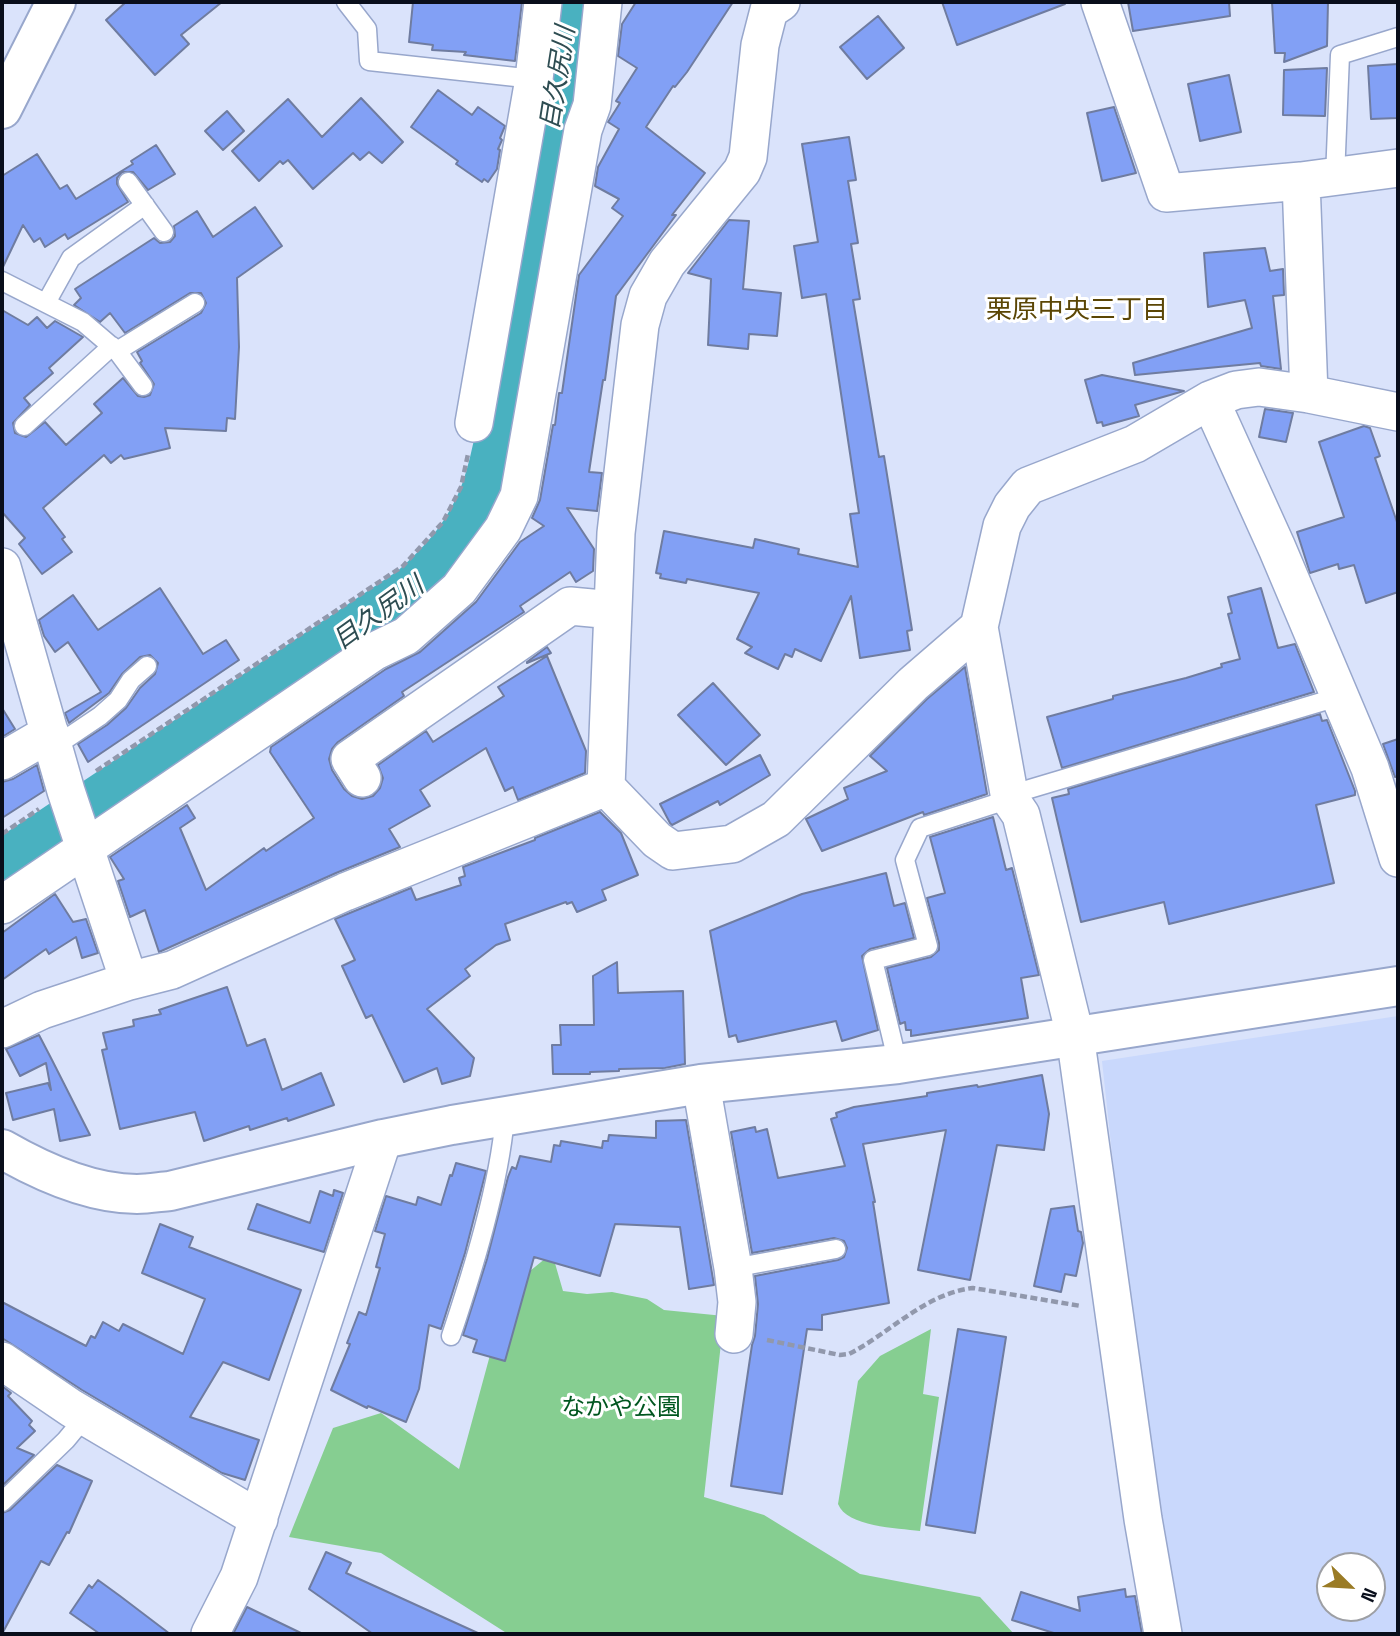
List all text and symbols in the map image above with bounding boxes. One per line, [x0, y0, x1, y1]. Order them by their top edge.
water label: 目久尻川 [535, 24, 583, 132]
district label: 栗原中央三丁目 [986, 295, 1168, 327]
water label: 目久尻川 [328, 571, 430, 657]
park label: なかや公園 [561, 1394, 681, 1422]
north arrow [1316, 1552, 1386, 1622]
text: N [1355, 1584, 1383, 1606]

